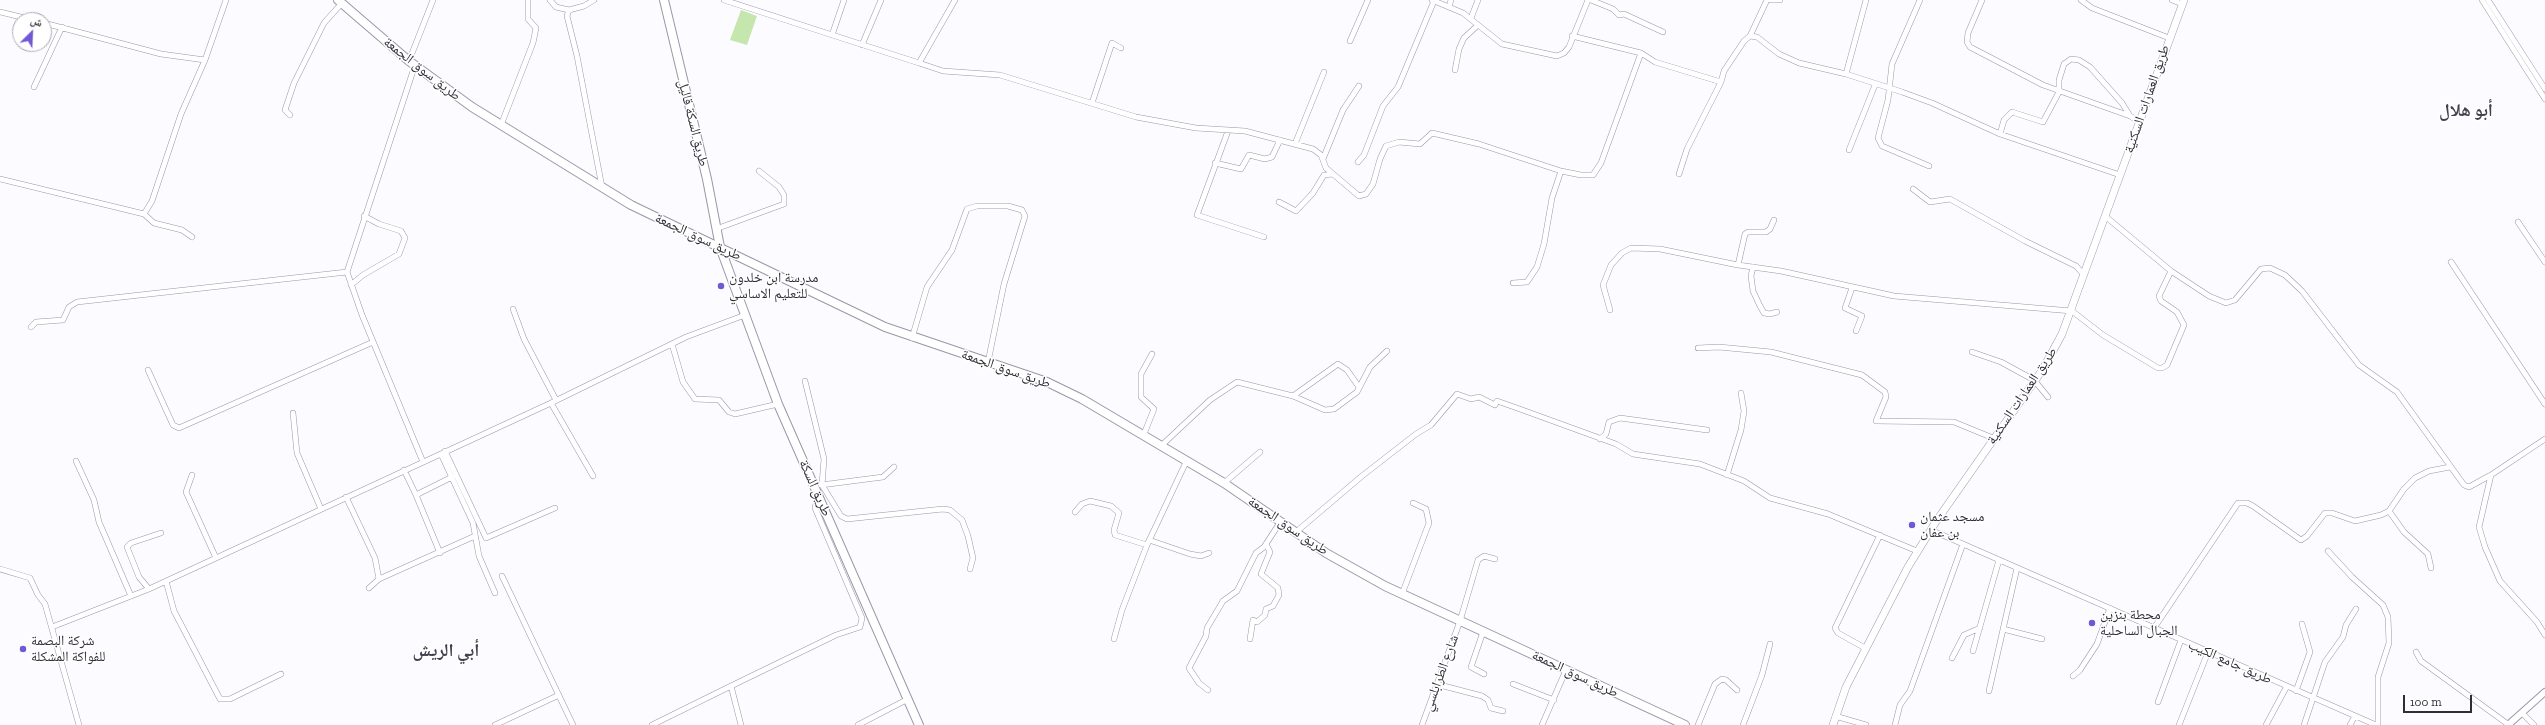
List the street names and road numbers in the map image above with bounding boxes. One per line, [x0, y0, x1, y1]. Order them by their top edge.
street label: طريق سوق الجمعة [380, 34, 464, 104]
street label: طريق العمارات السكنية [2121, 43, 2173, 155]
street label: طريق السكة قاليل [674, 78, 712, 168]
street label: طريق سوق الجمعة [652, 210, 744, 264]
street label: طريق العمارات السكنية [1983, 344, 2061, 448]
street label: طريق سوق الجمعة [959, 346, 1053, 392]
street label: طريق السكة [795, 457, 835, 519]
street label: طريق سوق الجمعة [1245, 493, 1331, 559]
street label: شارع الطرابلسي [1419, 633, 1463, 713]
street label: طريق جامع الكيب [2186, 636, 2274, 688]
street label: طريق سوق الجمعة [1529, 647, 1621, 701]

